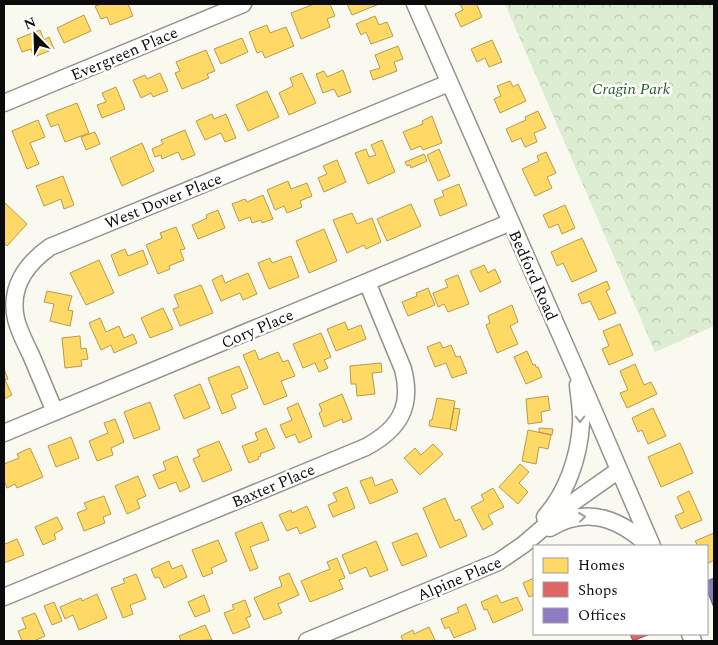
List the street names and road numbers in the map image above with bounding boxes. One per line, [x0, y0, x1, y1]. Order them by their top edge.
street label: Evergreen Place [67, 21, 182, 87]
street label: West Dover Place [101, 166, 226, 235]
street label: Bedford Road [502, 226, 564, 325]
street label: Cory Place [218, 303, 297, 355]
street label: Baxter Place [228, 458, 319, 514]
street label: Alpine Place [413, 550, 505, 608]

